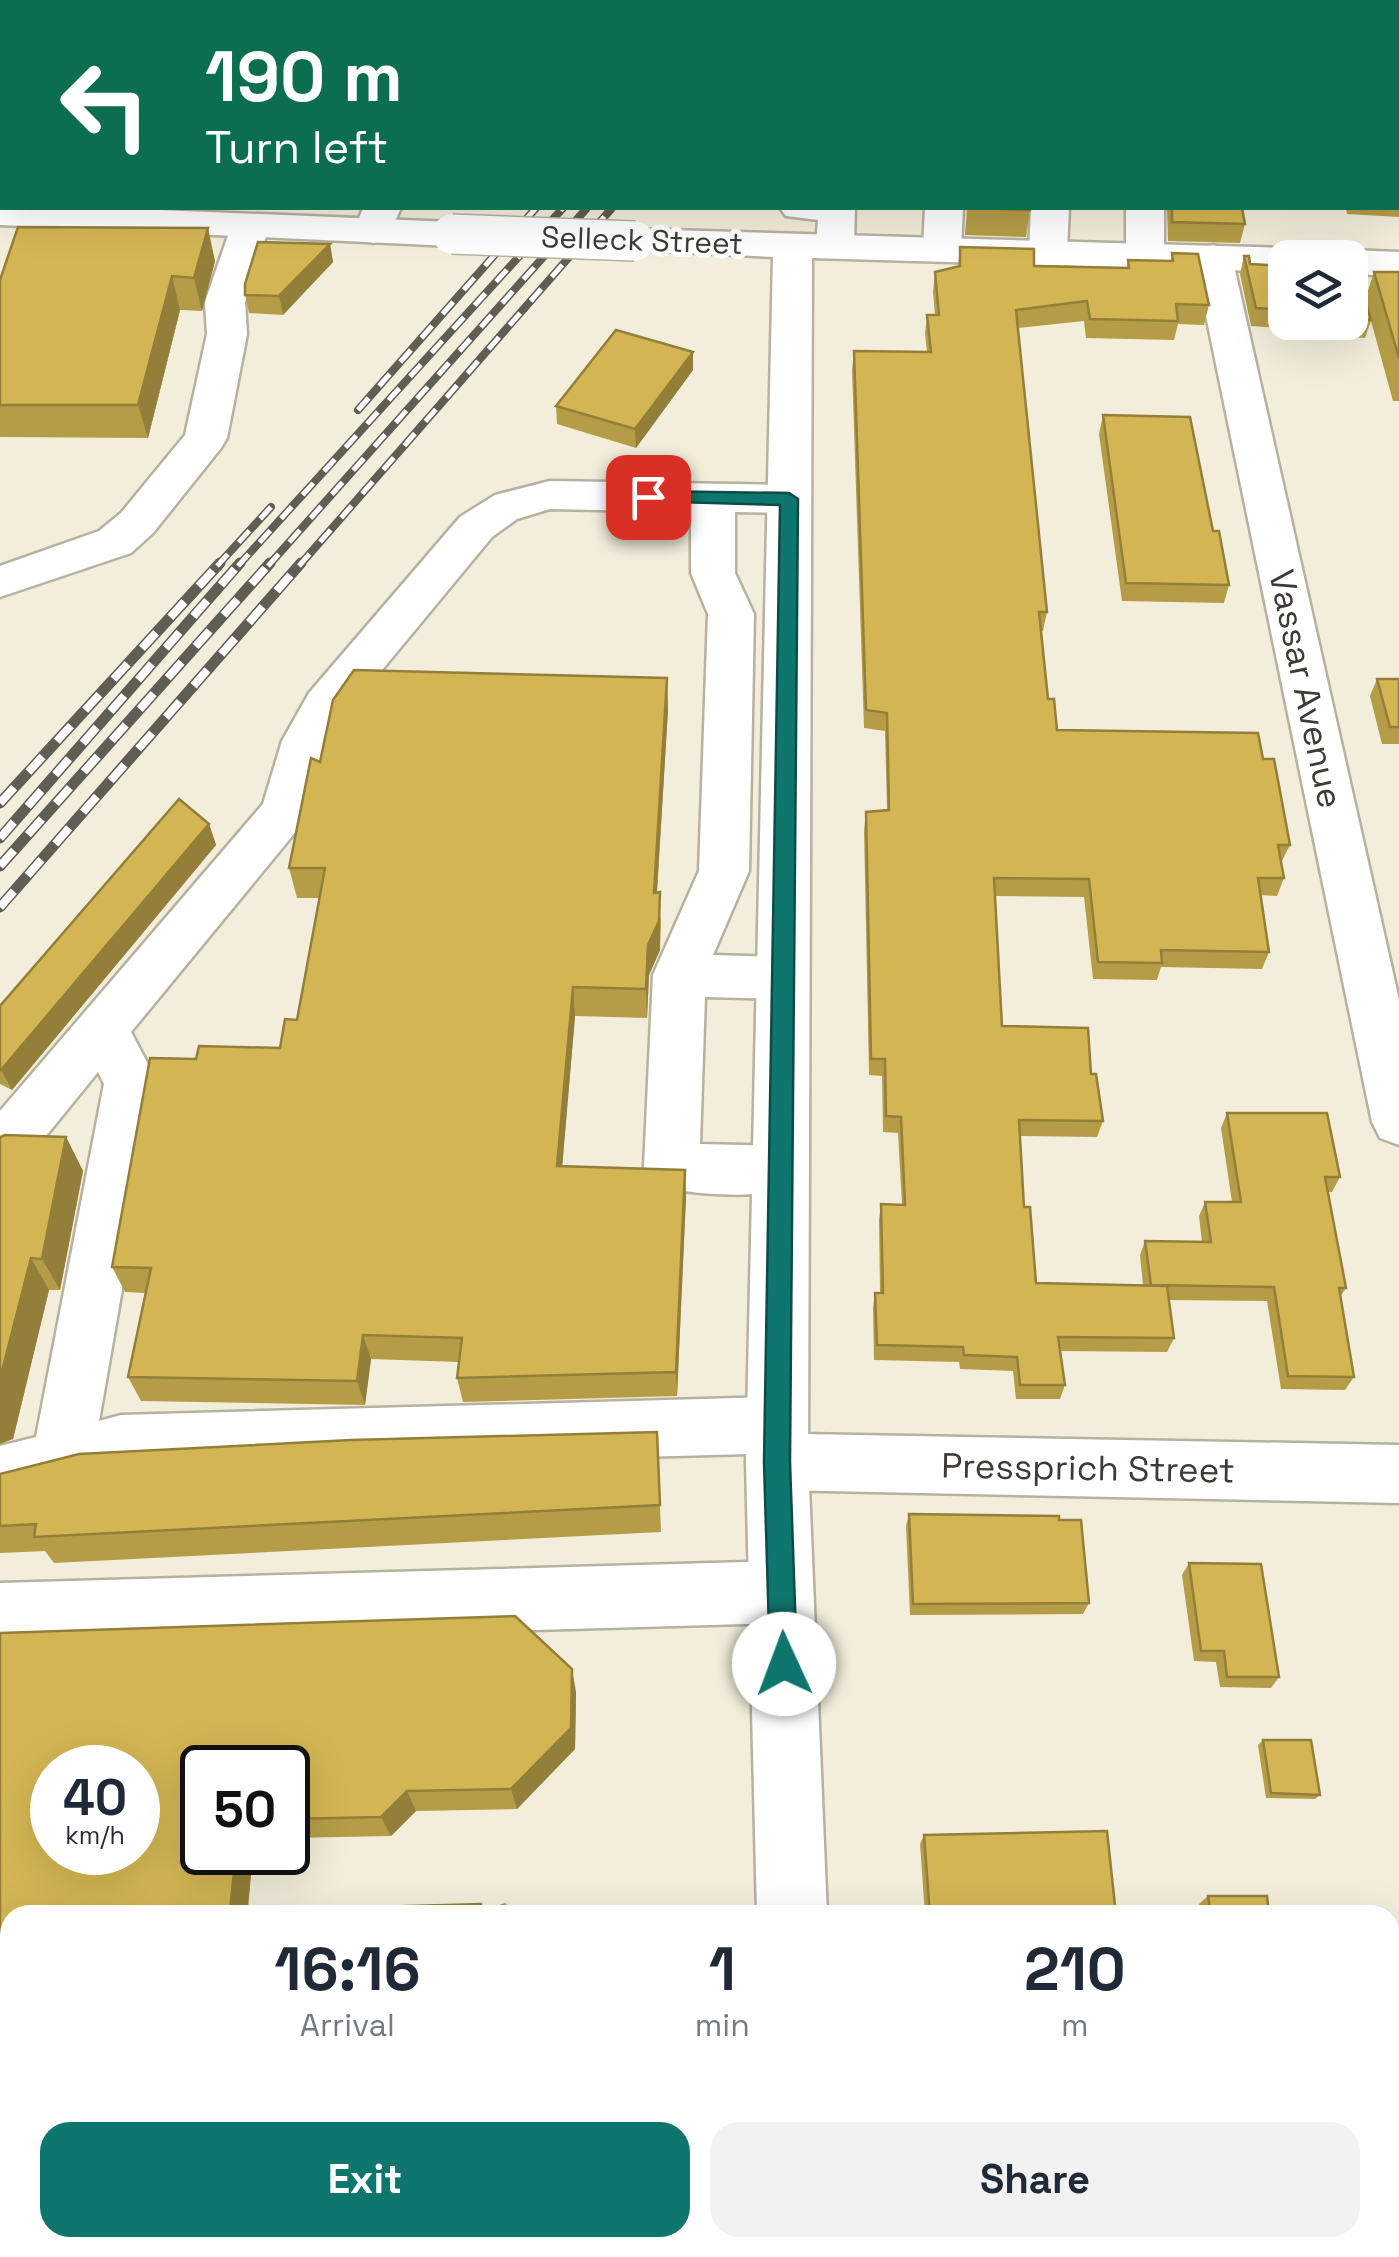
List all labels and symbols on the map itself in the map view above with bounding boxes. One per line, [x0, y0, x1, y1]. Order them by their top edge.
street label: Selleck Street [540, 217, 744, 263]
pin [606, 455, 691, 540]
street label: Vassar Avenue [1259, 566, 1353, 812]
street label: Pressprich Street [941, 1443, 1235, 1493]
position arrow [732, 1612, 836, 1716]
speed limit sign: 50 [180, 1745, 310, 1875]

